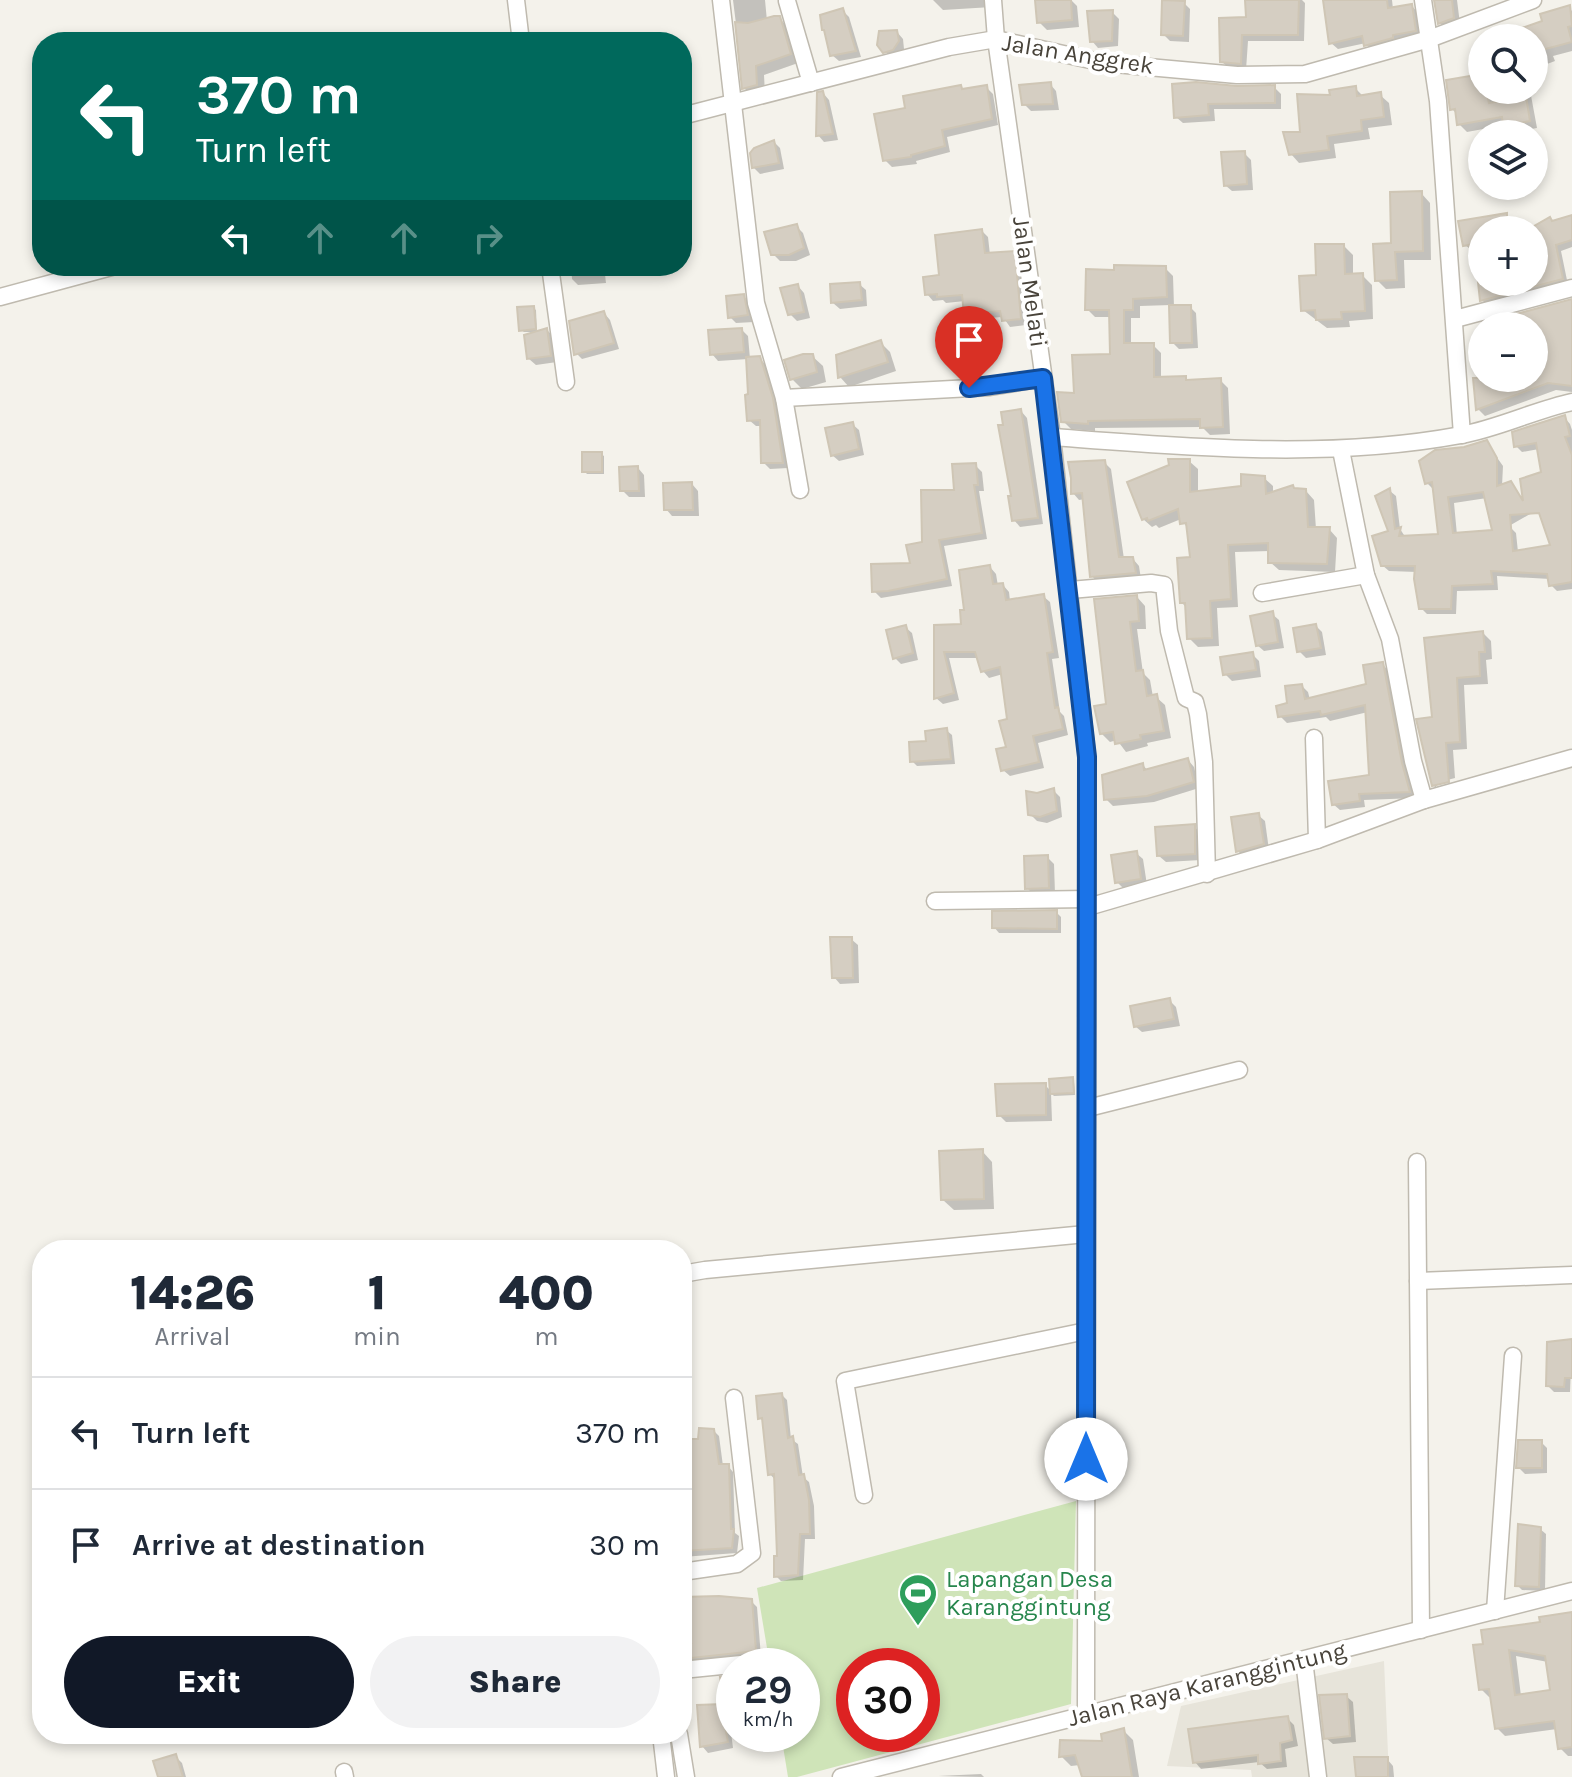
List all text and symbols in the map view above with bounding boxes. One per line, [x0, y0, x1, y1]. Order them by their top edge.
map controls [1468, 24, 1548, 392]
button: search [1468, 24, 1548, 104]
street label: Jalan Anggrek [1000, 28, 1156, 80]
text: 370 m [196, 62, 361, 127]
icon: left [64, 64, 168, 168]
button: layers [1468, 120, 1548, 200]
text: Turn left [196, 129, 331, 171]
street label: Jalan Melati [1007, 215, 1053, 349]
icon: left [214, 216, 258, 260]
icon: ahead [298, 216, 342, 260]
icon: ahead [382, 216, 426, 260]
icon: right [466, 216, 510, 260]
button: + [1468, 216, 1548, 296]
pin [935, 306, 1003, 388]
button: − [1468, 312, 1548, 392]
icon: arrive [947, 318, 991, 362]
text: 14:26 [130, 1265, 255, 1321]
text: 1 [368, 1265, 386, 1321]
text: 400 [499, 1265, 594, 1321]
text: Arrival [154, 1321, 231, 1352]
text: min [353, 1321, 401, 1352]
text: m [534, 1321, 559, 1352]
icon: left [64, 1411, 108, 1455]
text: Turn left [132, 1415, 250, 1451]
text: 370 m [575, 1415, 660, 1451]
position arrow [1044, 1417, 1128, 1501]
icon: arrive [64, 1523, 108, 1567]
text: Arrive at destination [132, 1527, 426, 1563]
text: 30 m [589, 1527, 660, 1563]
place label: Lapangan Desa Karanggintung [946, 1565, 1113, 1621]
sports icon: Lapangan Desa Karanggintung [897, 1572, 939, 1627]
button: Exit [64, 1636, 354, 1728]
button: Share [370, 1636, 660, 1728]
street label: Jalan Raya Karanggintung [1065, 1636, 1349, 1732]
speed limit sign: 30 [836, 1648, 940, 1752]
text: 29 [744, 1666, 792, 1713]
text: km/h [743, 1708, 793, 1731]

